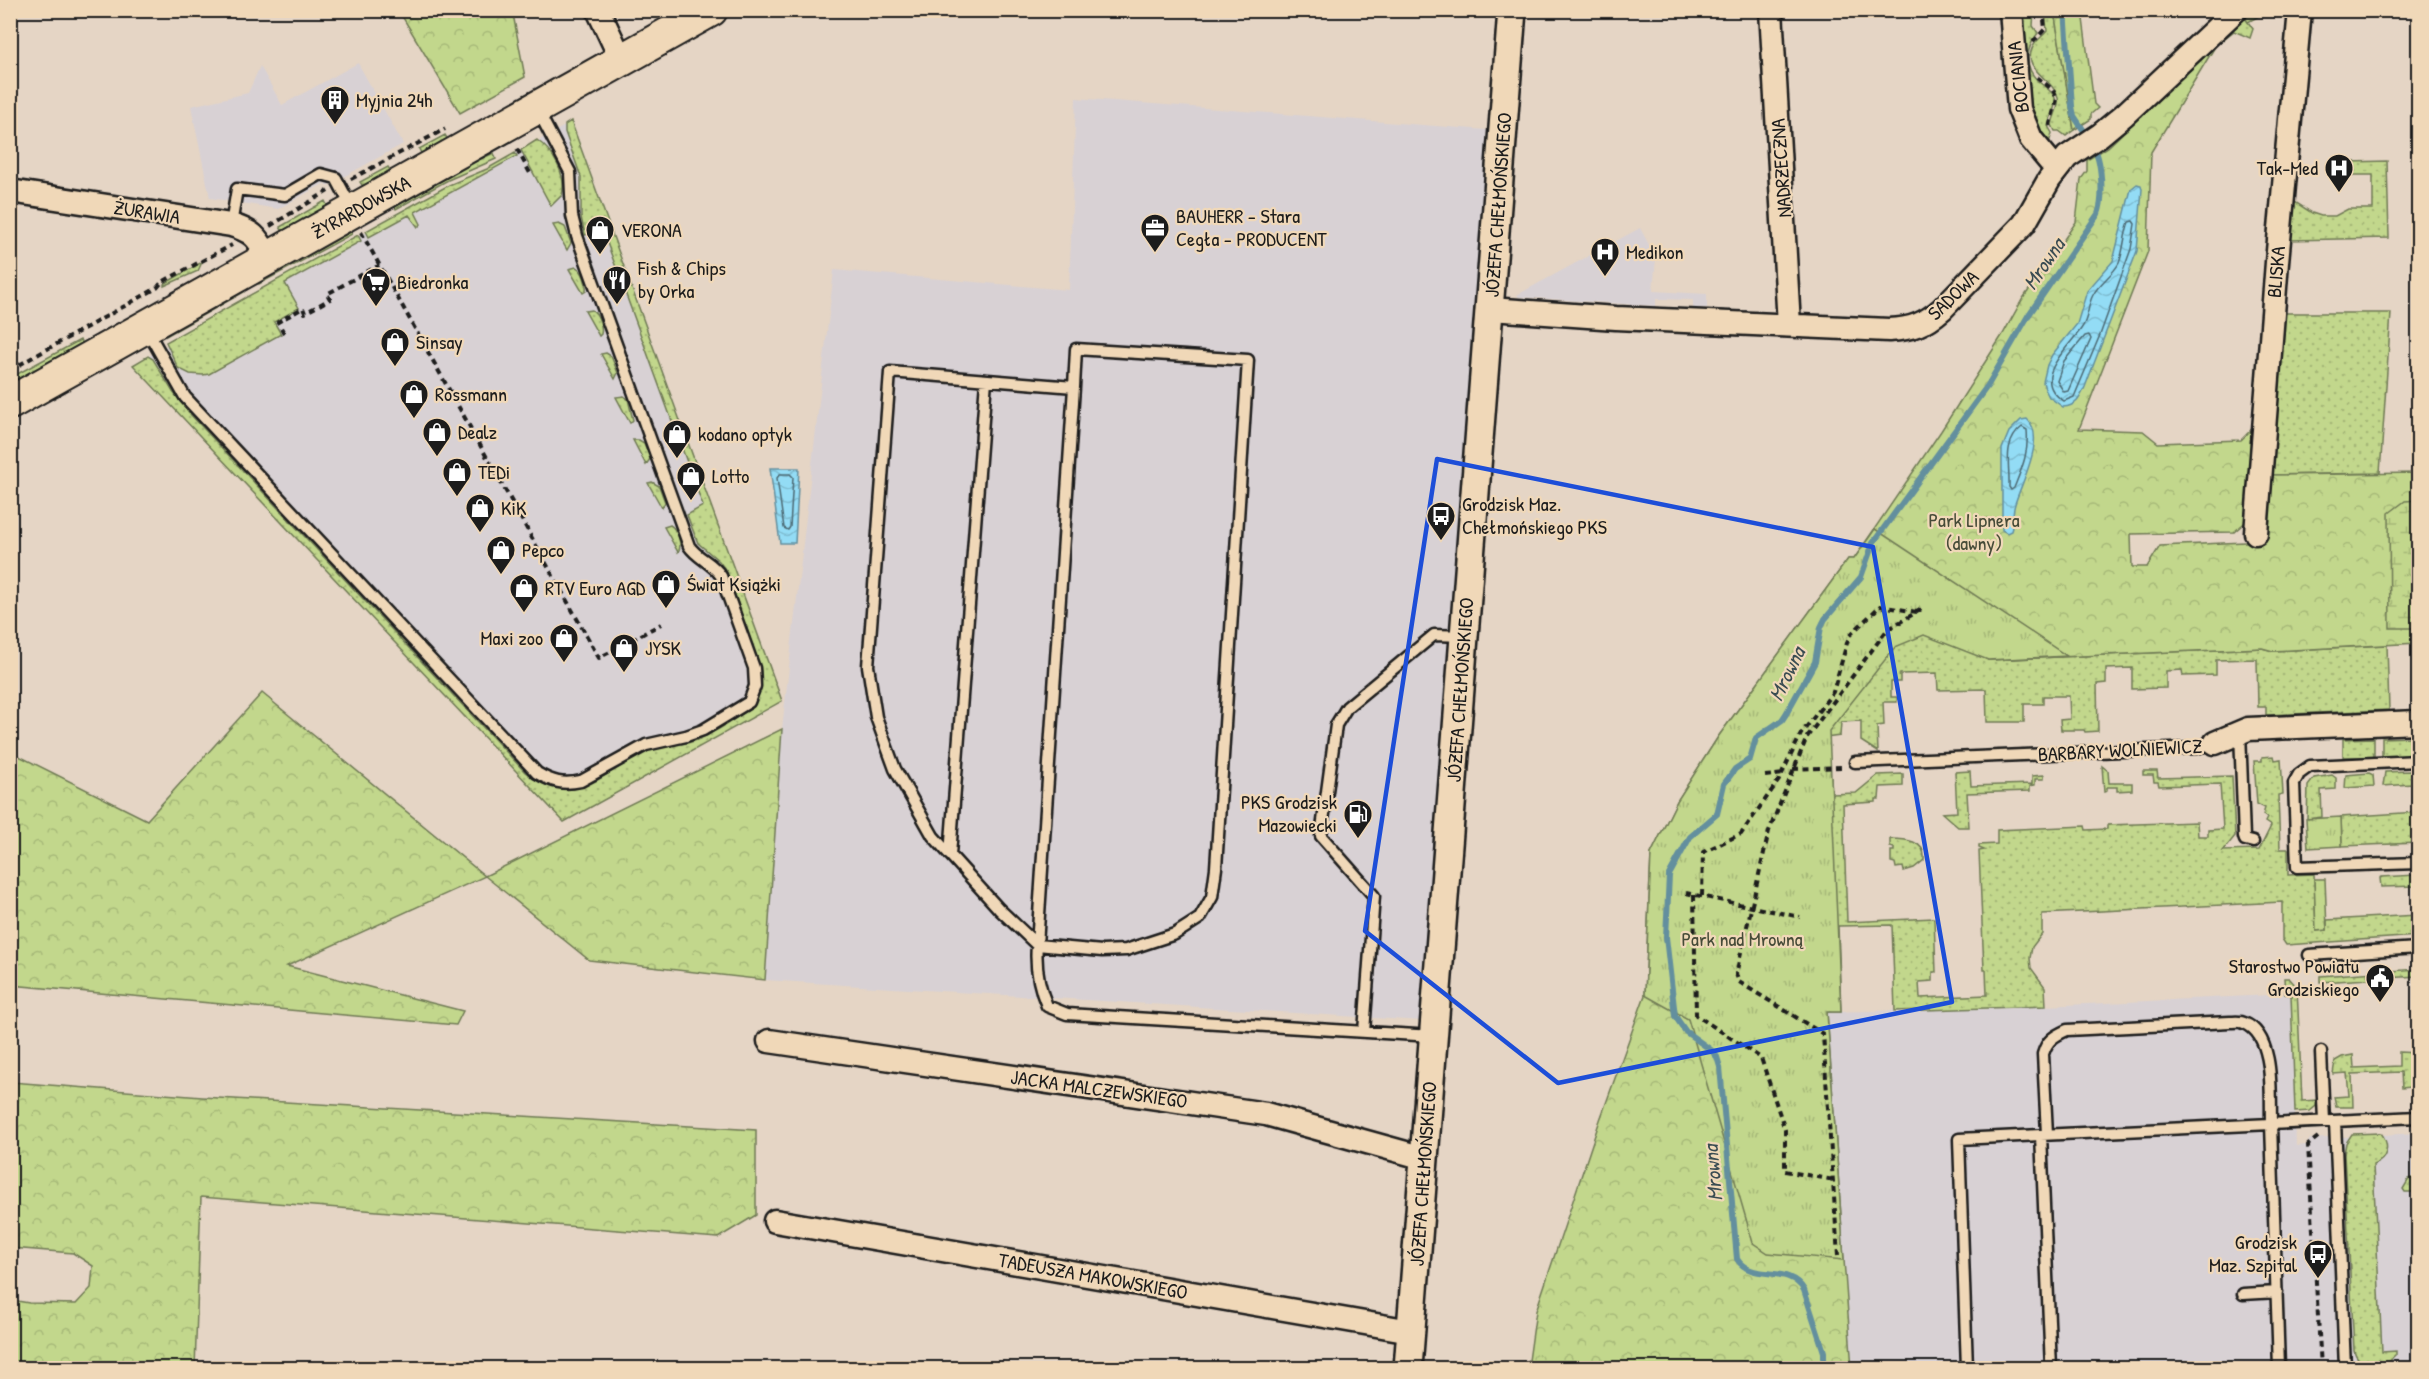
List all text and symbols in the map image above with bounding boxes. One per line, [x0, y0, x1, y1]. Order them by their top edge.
street label: BOCIANIA [2000, 40, 2035, 114]
building icon: Myjnia 24h [319, 84, 351, 126]
place label: Myjnia 24h [356, 86, 432, 113]
street label: JÓZEFA CHEŁMOŃSKIEGO [1478, 112, 1517, 298]
street label: NADRZECZNA [1764, 117, 1797, 219]
hospital icon: Tak-Med [2323, 152, 2355, 194]
place label: Tak-Med [2257, 154, 2318, 181]
street label: ŻYRARDOWSKA [306, 168, 415, 245]
street label: ŻURAWIA [112, 193, 182, 230]
place label: BAUHERR - Stara Cegła - PRODUCENT [1176, 202, 1327, 252]
office icon: BAUHERR - Stara Cegła - PRODUCENT [1139, 212, 1171, 254]
shop icon: VERONA [584, 214, 616, 256]
place label: VERONA [621, 216, 682, 243]
water label: Mrowna [2016, 230, 2073, 295]
hospital icon: Medikon [1589, 236, 1621, 278]
place label: Medikon [1626, 238, 1684, 265]
street label: BLISKA [2260, 245, 2291, 299]
place label: Fish & Chips by Orka [637, 254, 726, 304]
street label: SADOWA [1921, 263, 1984, 326]
restaurant icon: Fish & Chips by Orka [601, 264, 633, 306]
supermarket icon: Biedronka [360, 266, 392, 308]
place label: Biedronka [397, 268, 468, 295]
shop icon: Sinsay [379, 326, 411, 368]
place label: Sinsay [416, 328, 463, 355]
shop icon: Rossmann [398, 378, 430, 420]
place label: Rossmann [435, 380, 507, 407]
shop icon: Dealz [421, 416, 453, 458]
place label: Dealz [458, 418, 498, 445]
shop icon: kodano optyk [661, 418, 693, 460]
place label: kodano optyk [698, 420, 792, 447]
shop icon: TEDi [441, 456, 473, 498]
place label: TEDi [478, 458, 510, 485]
shop icon: Lotto [675, 460, 707, 502]
place label: Lotto [712, 462, 749, 489]
place label: Grodzisk Maz. Chełmońskiego PKS [1462, 490, 1607, 540]
shop icon: KiK [464, 492, 496, 534]
place label: KiK [501, 494, 527, 521]
bus stop icon: Grodzisk Maz. Chełmońskiego PKS [1425, 500, 1457, 542]
park label: Park Lipnera (dawny) [1928, 506, 2020, 556]
shop icon: Pepco [485, 534, 517, 576]
place label: Pepco [522, 536, 564, 563]
shop icon: Świat Książki [650, 568, 682, 610]
place label: Świat Książki [687, 570, 781, 597]
shop icon: RTV Euro AGD [508, 572, 540, 614]
place label: RTV Euro AGD [545, 574, 646, 601]
street label: JÓZEFA CHEŁMOŃSKIEGO [1440, 597, 1479, 783]
shop icon: Maxi zoo [548, 622, 580, 664]
place label: Maxi zoo [481, 624, 543, 651]
shop icon: JYSK [608, 632, 640, 674]
place label: JYSK [645, 634, 681, 661]
water label: Mrowna [1761, 640, 1813, 706]
street label: BARBARY WOLNIEWICZ [2037, 732, 2203, 767]
place label: PKS Grodzisk Mazowiecki [1241, 788, 1337, 838]
fuel station icon: PKS Grodzisk Mazowiecki [1342, 798, 1374, 840]
park label: Park nad Mrowną [1681, 925, 1804, 952]
place label: Starostwo Powiatu Grodziskiego [2229, 952, 2359, 1002]
public building icon: Starostwo Powiatu Grodziskiego [2364, 962, 2396, 1004]
street label: JACKA MALCZEWSKIEGO [1009, 1063, 1189, 1114]
street label: JÓZEFA CHEŁMOŃSKIEGO [1403, 1081, 1442, 1267]
water label: Mrowna [1695, 1141, 1729, 1202]
place label: Grodzisk Maz. Szpital [2209, 1228, 2298, 1278]
bus stop icon: Grodzisk Maz. Szpital [2302, 1238, 2334, 1280]
street label: TADEUSZA MAKOWSKIEGO [996, 1246, 1190, 1305]

